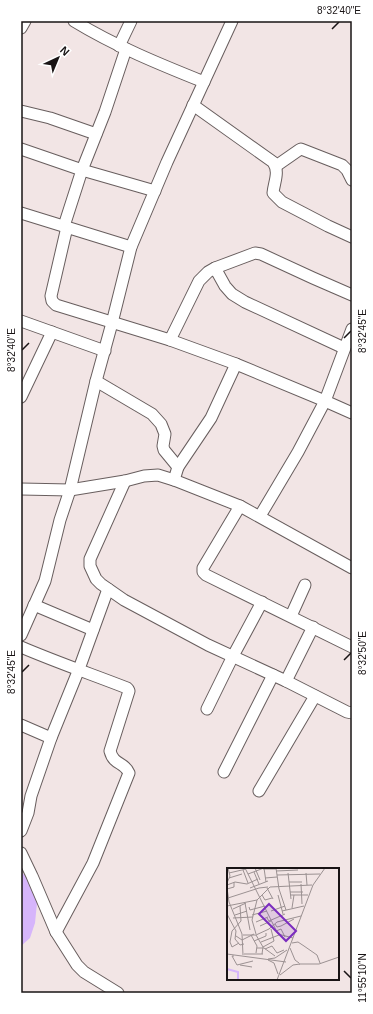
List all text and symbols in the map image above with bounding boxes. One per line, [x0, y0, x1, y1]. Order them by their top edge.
text: 8°32'40"E [317, 5, 361, 16]
north arrow [38, 38, 78, 78]
text: N [58, 44, 72, 58]
text: 8°32'45"E [357, 309, 368, 353]
text: 8°32'40"E [6, 328, 17, 372]
text: 8°32'50"E [357, 631, 368, 675]
text: 8°32'45"E [6, 650, 17, 694]
inset map [227, 868, 339, 980]
text: 11°55'10"N [357, 953, 368, 1003]

